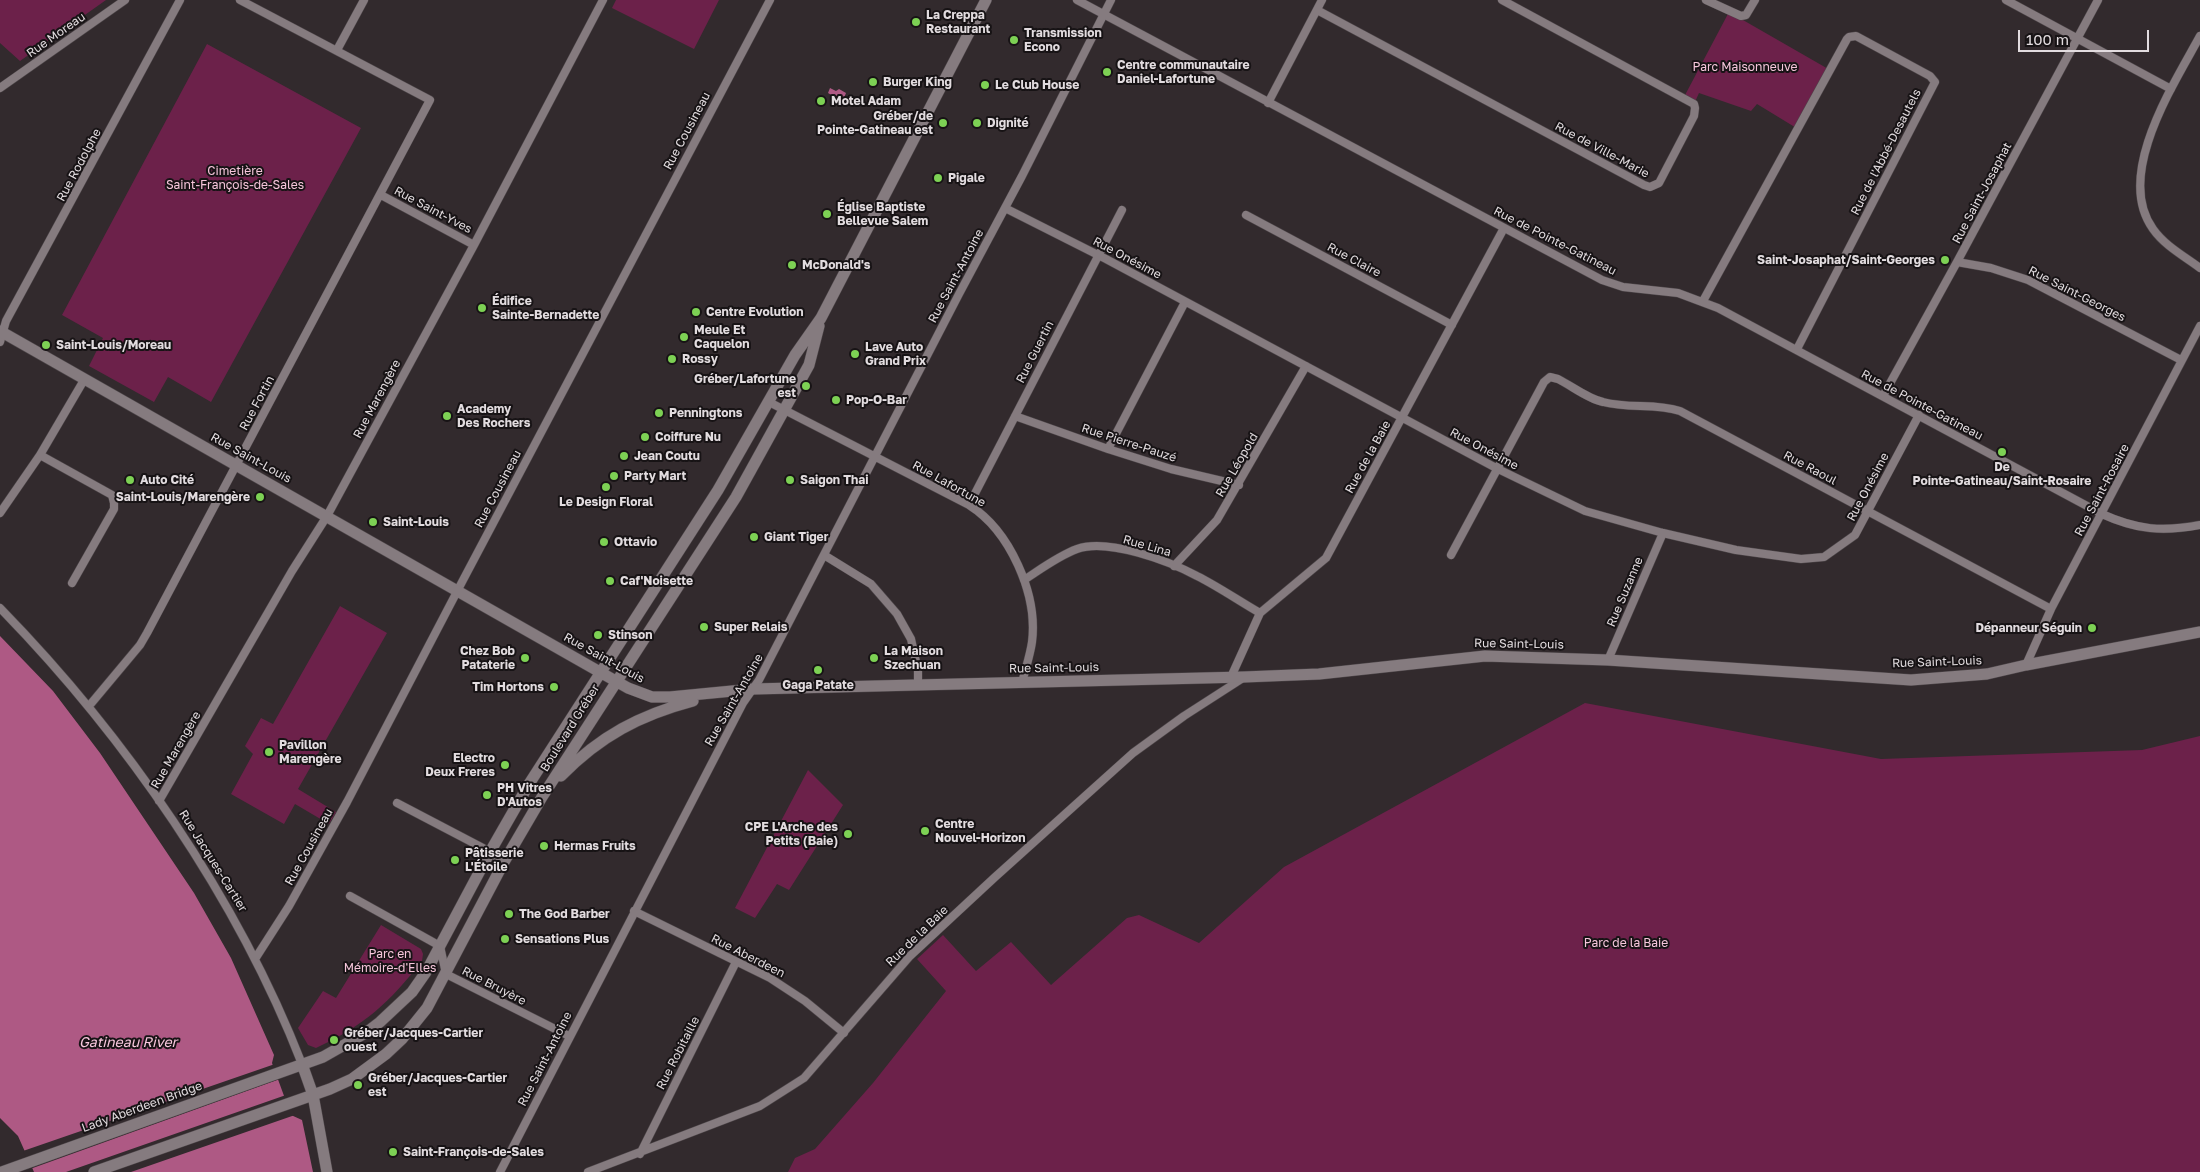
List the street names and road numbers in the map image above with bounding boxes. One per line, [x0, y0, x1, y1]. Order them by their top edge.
street label: Rue Moreau [24, 10, 88, 60]
street label: Rue de l'Abbé-Desautels [1848, 87, 1924, 217]
street label: Rue Cousineau [661, 90, 713, 172]
street label: Rue de Ville-Marie [1552, 119, 1652, 181]
street label: Rue Rodolphe [54, 126, 104, 204]
street label: Rue Saint-Josaphat [1949, 140, 2015, 246]
street label: Rue Saint-Yves [392, 183, 474, 237]
street label: Rue de Pointe-Gatineau [1491, 204, 1619, 278]
street label: Rue Saint-Antoine [925, 227, 987, 325]
street label: Rue Onésime [1090, 234, 1164, 282]
street label: Rue Claire [1325, 240, 1383, 280]
street label: Rue Saint-Georges [2026, 263, 2128, 325]
street label: Rue Guertin [1013, 318, 1057, 386]
street label: Rue Marengère [350, 357, 404, 441]
street label: Rue de Pointe-Gatineau [1859, 367, 1985, 443]
street label: Rue Fortin [237, 373, 277, 433]
street label: Rue de la Baie [1342, 418, 1394, 496]
street label: Rue Pierre-Pauzé [1080, 421, 1178, 465]
street label: Rue Onésime [1447, 425, 1521, 473]
street label: Rue Saint-Louis [208, 430, 294, 486]
street label: Rue Léopold [1213, 430, 1261, 500]
street label: Rue Saint-Rosaire [2072, 441, 2132, 539]
street label: Rue Cousineau [472, 448, 524, 530]
street label: Rue Raoul [1781, 448, 1839, 488]
street label: Rue Onésime [1844, 450, 1892, 524]
street label: Rue Lafortune [910, 458, 988, 510]
street label: Rue Lina [1121, 532, 1173, 560]
street label: Rue Suzanne [1604, 555, 1646, 629]
street label: Rue Saint-Louis [561, 630, 647, 686]
street label: Rue Saint-Louis [1474, 636, 1564, 652]
street label: Rue Saint-Antoine [702, 651, 766, 749]
street label: Rue Saint-Louis [1892, 653, 1982, 671]
street label: Rue Saint-Louis [1009, 660, 1099, 676]
street label: Boulevard Gréber [537, 682, 603, 774]
street label: Rue Marengère [148, 709, 204, 791]
street label: Rue Cousineau [282, 806, 336, 888]
street label: Rue Jacques-Cartier [176, 808, 250, 914]
street label: Rue de la Baie [883, 903, 951, 969]
street label: Rue Aberdeen [709, 931, 787, 981]
street label: Rue Bruyère [460, 964, 528, 1008]
street label: Rue Saint-Antoine [515, 1009, 575, 1109]
street label: Rue Robitaille [653, 1014, 703, 1092]
street label: Lady Aberdeen Bridge [80, 1078, 204, 1136]

